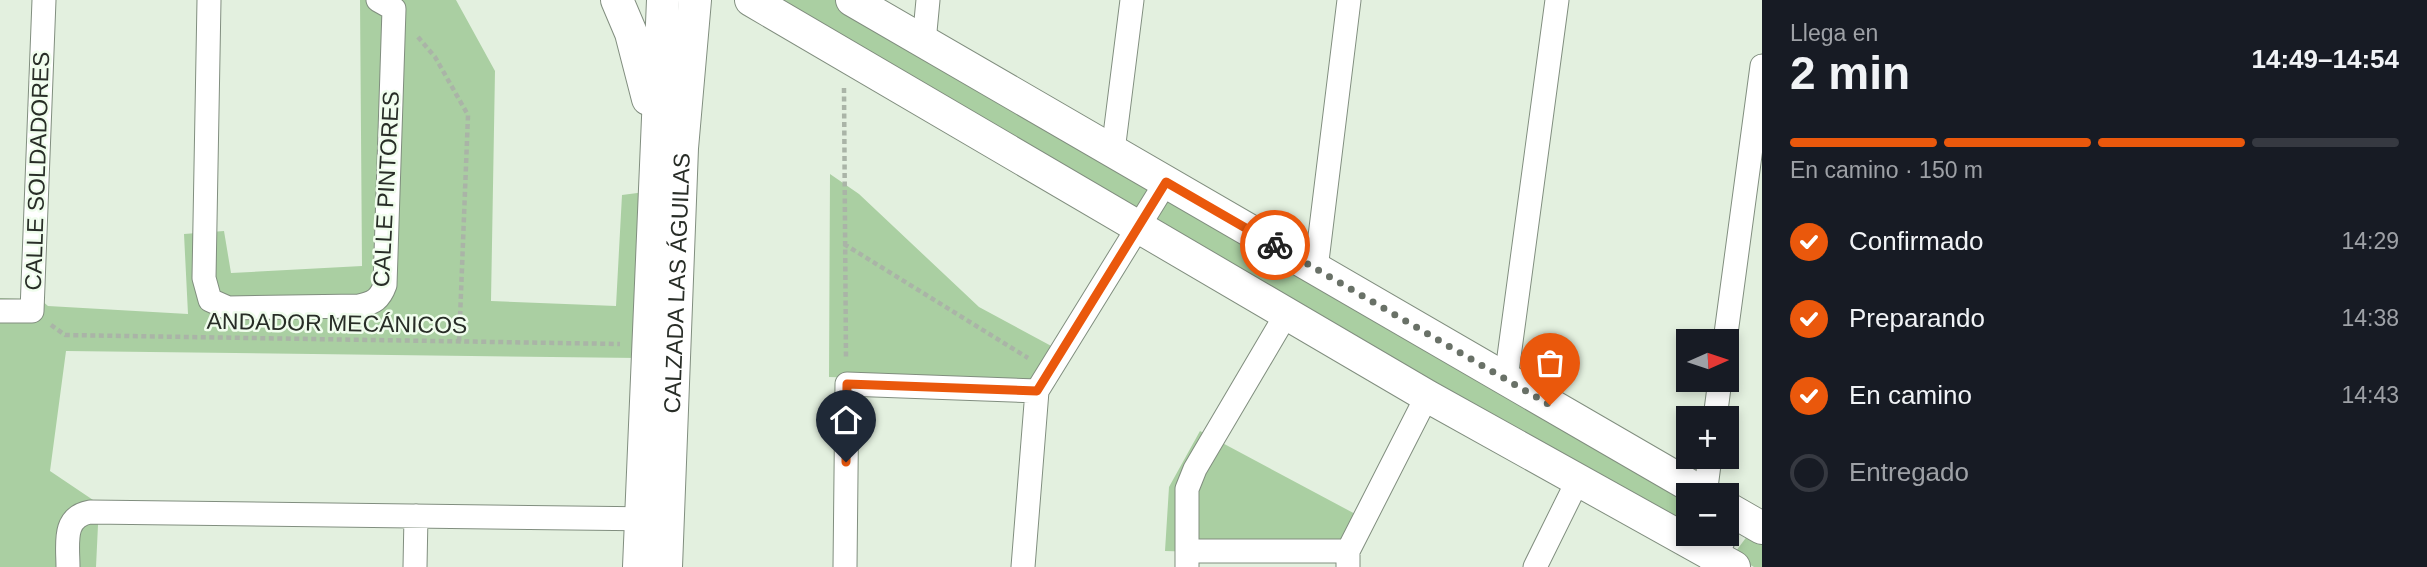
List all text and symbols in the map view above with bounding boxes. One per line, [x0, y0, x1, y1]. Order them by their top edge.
text: Llega en [1790, 20, 1878, 46]
text: 14:49–14:54 [2252, 44, 2399, 74]
text: 2 min [1790, 47, 1910, 99]
street label: CALLE SOLDADORES [20, 51, 54, 291]
street label: CALLE PINTORES [368, 90, 404, 288]
street label: CALZADA LAS ÁGUILAS [659, 152, 695, 414]
text: En camino · 150 m [1790, 157, 1983, 183]
courier [1240, 210, 1310, 280]
icon: check [1790, 223, 1828, 261]
icon: bike [1256, 226, 1294, 264]
text: Confirmado [1849, 226, 1983, 256]
text: 14:29 [2341, 228, 2399, 254]
icon: check [1790, 300, 1828, 338]
text: Preparando [1849, 303, 1985, 333]
text: 14:38 [2341, 305, 2399, 331]
street label: ANDADOR MECÁNICOS [206, 308, 468, 338]
north arrow [1676, 329, 1740, 392]
map controls [1676, 329, 1739, 546]
pin [1520, 333, 1580, 405]
icon: bag [1531, 344, 1569, 382]
icon: check [1790, 377, 1828, 415]
text: En camino [1849, 380, 1972, 410]
text: 14:43 [2341, 382, 2399, 408]
pin [816, 390, 876, 462]
icon: home [827, 401, 865, 439]
button: + [1676, 406, 1739, 469]
text: Entregado [1849, 457, 1969, 487]
button: − [1676, 483, 1739, 546]

